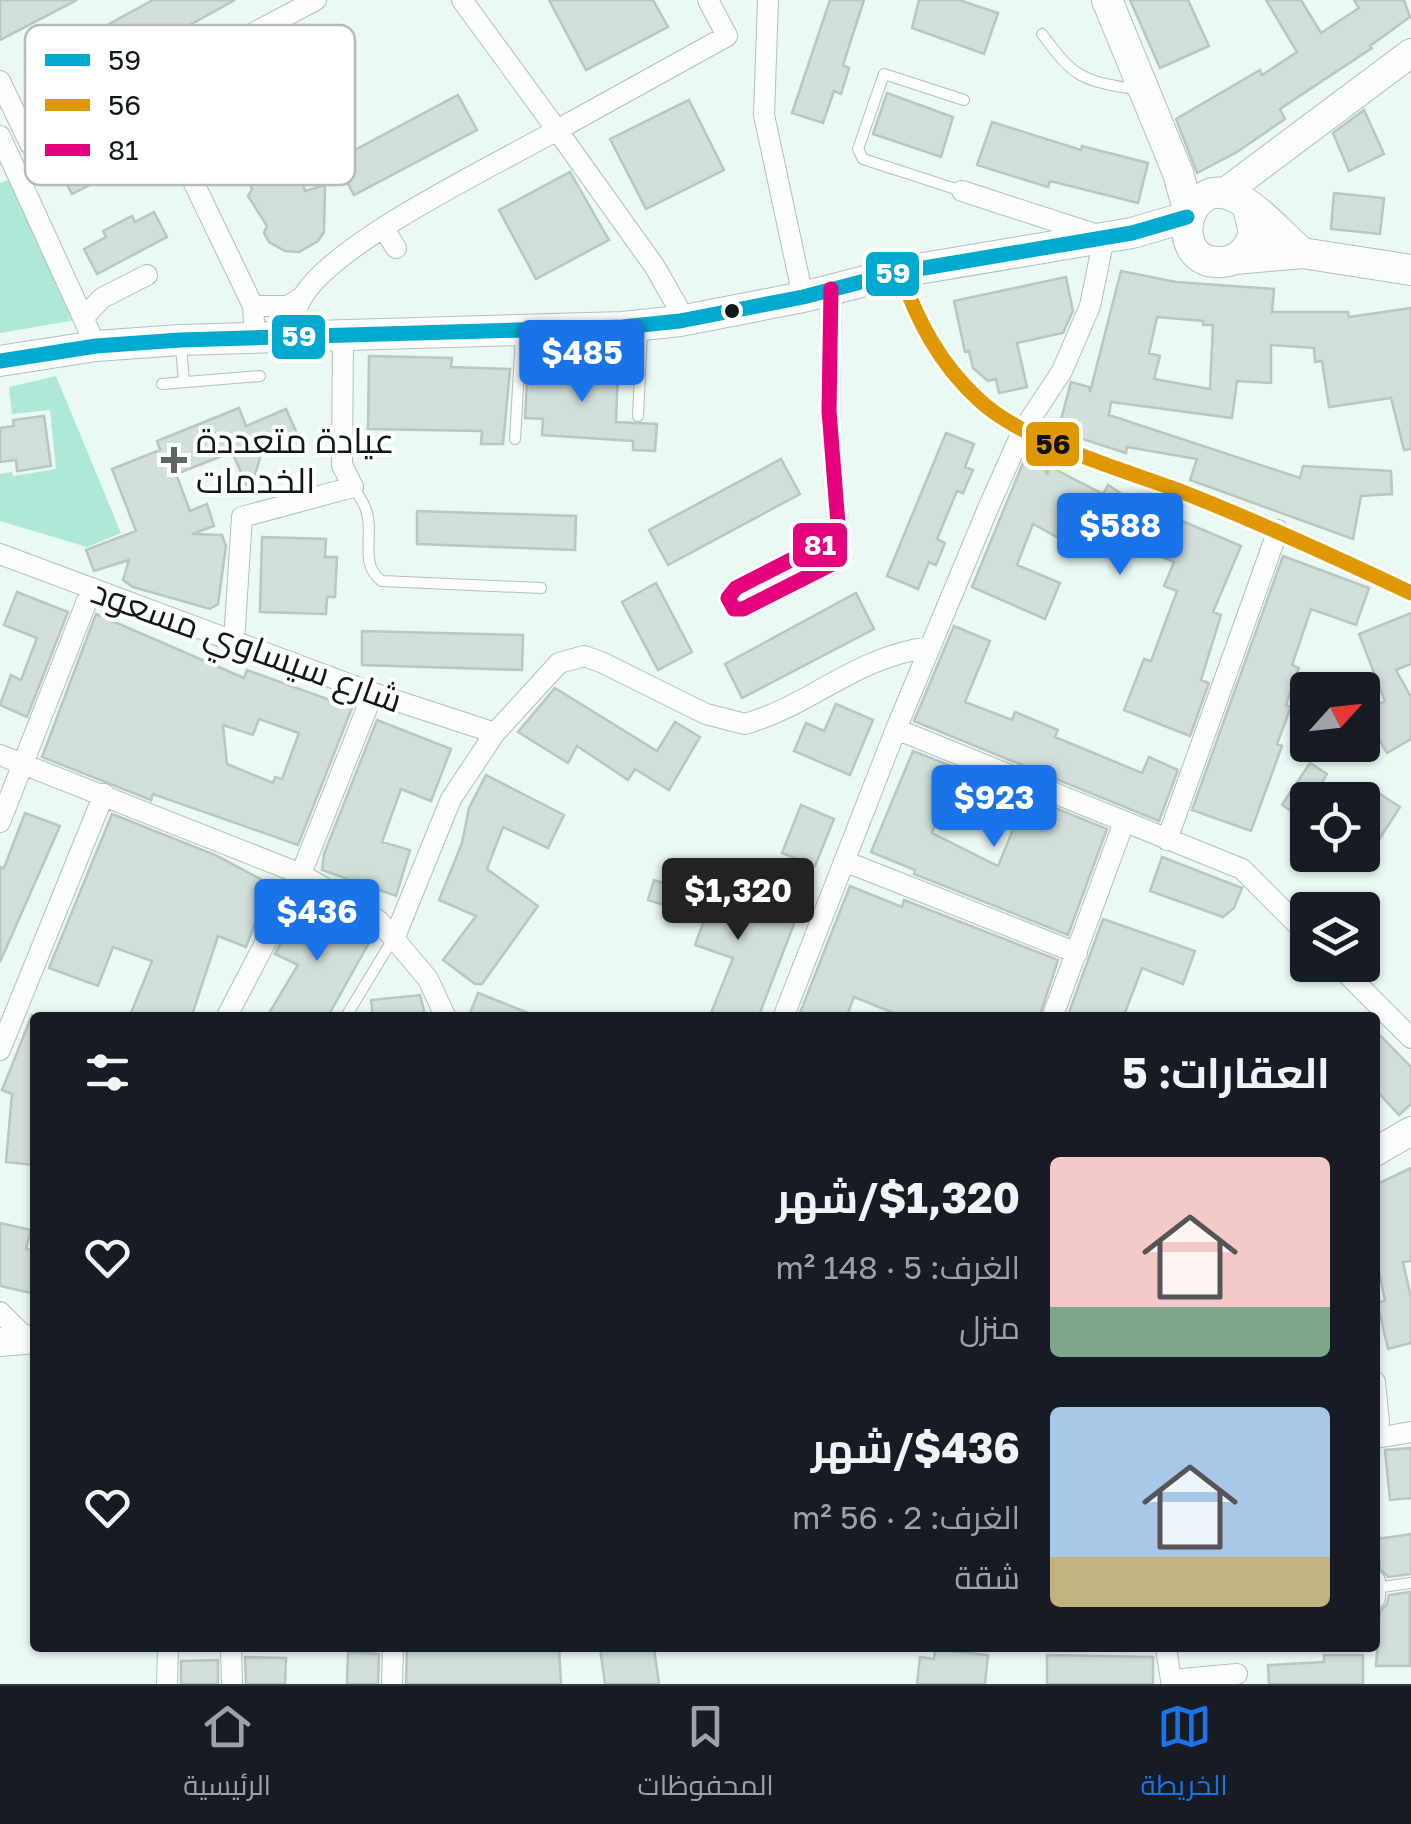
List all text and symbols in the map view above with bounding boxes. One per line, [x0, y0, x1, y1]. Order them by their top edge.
legend [25, 25, 355, 185]
text: 59 [108, 43, 141, 76]
text: 56 [108, 88, 141, 121]
text: 81 [108, 133, 139, 166]
line badge: 59 [864, 250, 921, 298]
text: 59 [876, 256, 910, 289]
unlabelled marker [722, 301, 742, 321]
line badge: 59 [270, 313, 327, 361]
text: 59 [282, 319, 316, 352]
pin: $485 [523, 320, 641, 405]
text: $485 [541, 333, 623, 371]
place label: عيادة متعددة الخدمات [196, 419, 395, 501]
line badge: 56 [1024, 420, 1081, 468]
text: 56 [1036, 427, 1070, 460]
marker: عيادة متعددة الخدمات [161, 447, 187, 473]
pin: $588 [1061, 493, 1179, 578]
text: $588 [1079, 506, 1161, 544]
line badge: 81 [791, 521, 849, 569]
text: 81 [804, 528, 836, 561]
street label: شارع سيساوي مسعود [84, 569, 408, 727]
north arrow [1290, 672, 1380, 762]
map controls [1290, 672, 1380, 982]
pin: $923 [935, 765, 1053, 850]
text: $923 [954, 778, 1034, 816]
button: locate [1290, 782, 1380, 872]
pin: $1,320 [657, 858, 819, 943]
text: $1,320 [684, 871, 792, 909]
pin: $436 [258, 879, 376, 964]
text: $436 [276, 892, 358, 930]
button: layers [1290, 892, 1380, 982]
icon: filters [80, 1045, 135, 1100]
text: العقارات: 5 [1122, 1047, 1330, 1097]
text: $1,320/شهر [776, 1172, 1020, 1222]
icon: home [1130, 1197, 1250, 1317]
icon: heart [80, 1230, 135, 1285]
text: الغرف: 5 · 148 m² [775, 1248, 1020, 1286]
text: منزل [959, 1308, 1020, 1346]
text: $436/شهر [811, 1422, 1020, 1472]
icon: home [1130, 1447, 1250, 1567]
icon: heart [80, 1480, 135, 1535]
text: الغرف: 2 · 56 m² [792, 1498, 1020, 1536]
text: شقة [955, 1558, 1020, 1596]
tab: الرئيسية [183, 1699, 271, 1811]
tab: المحفوظات [638, 1699, 774, 1811]
tab: الخريطة [1140, 1699, 1228, 1811]

